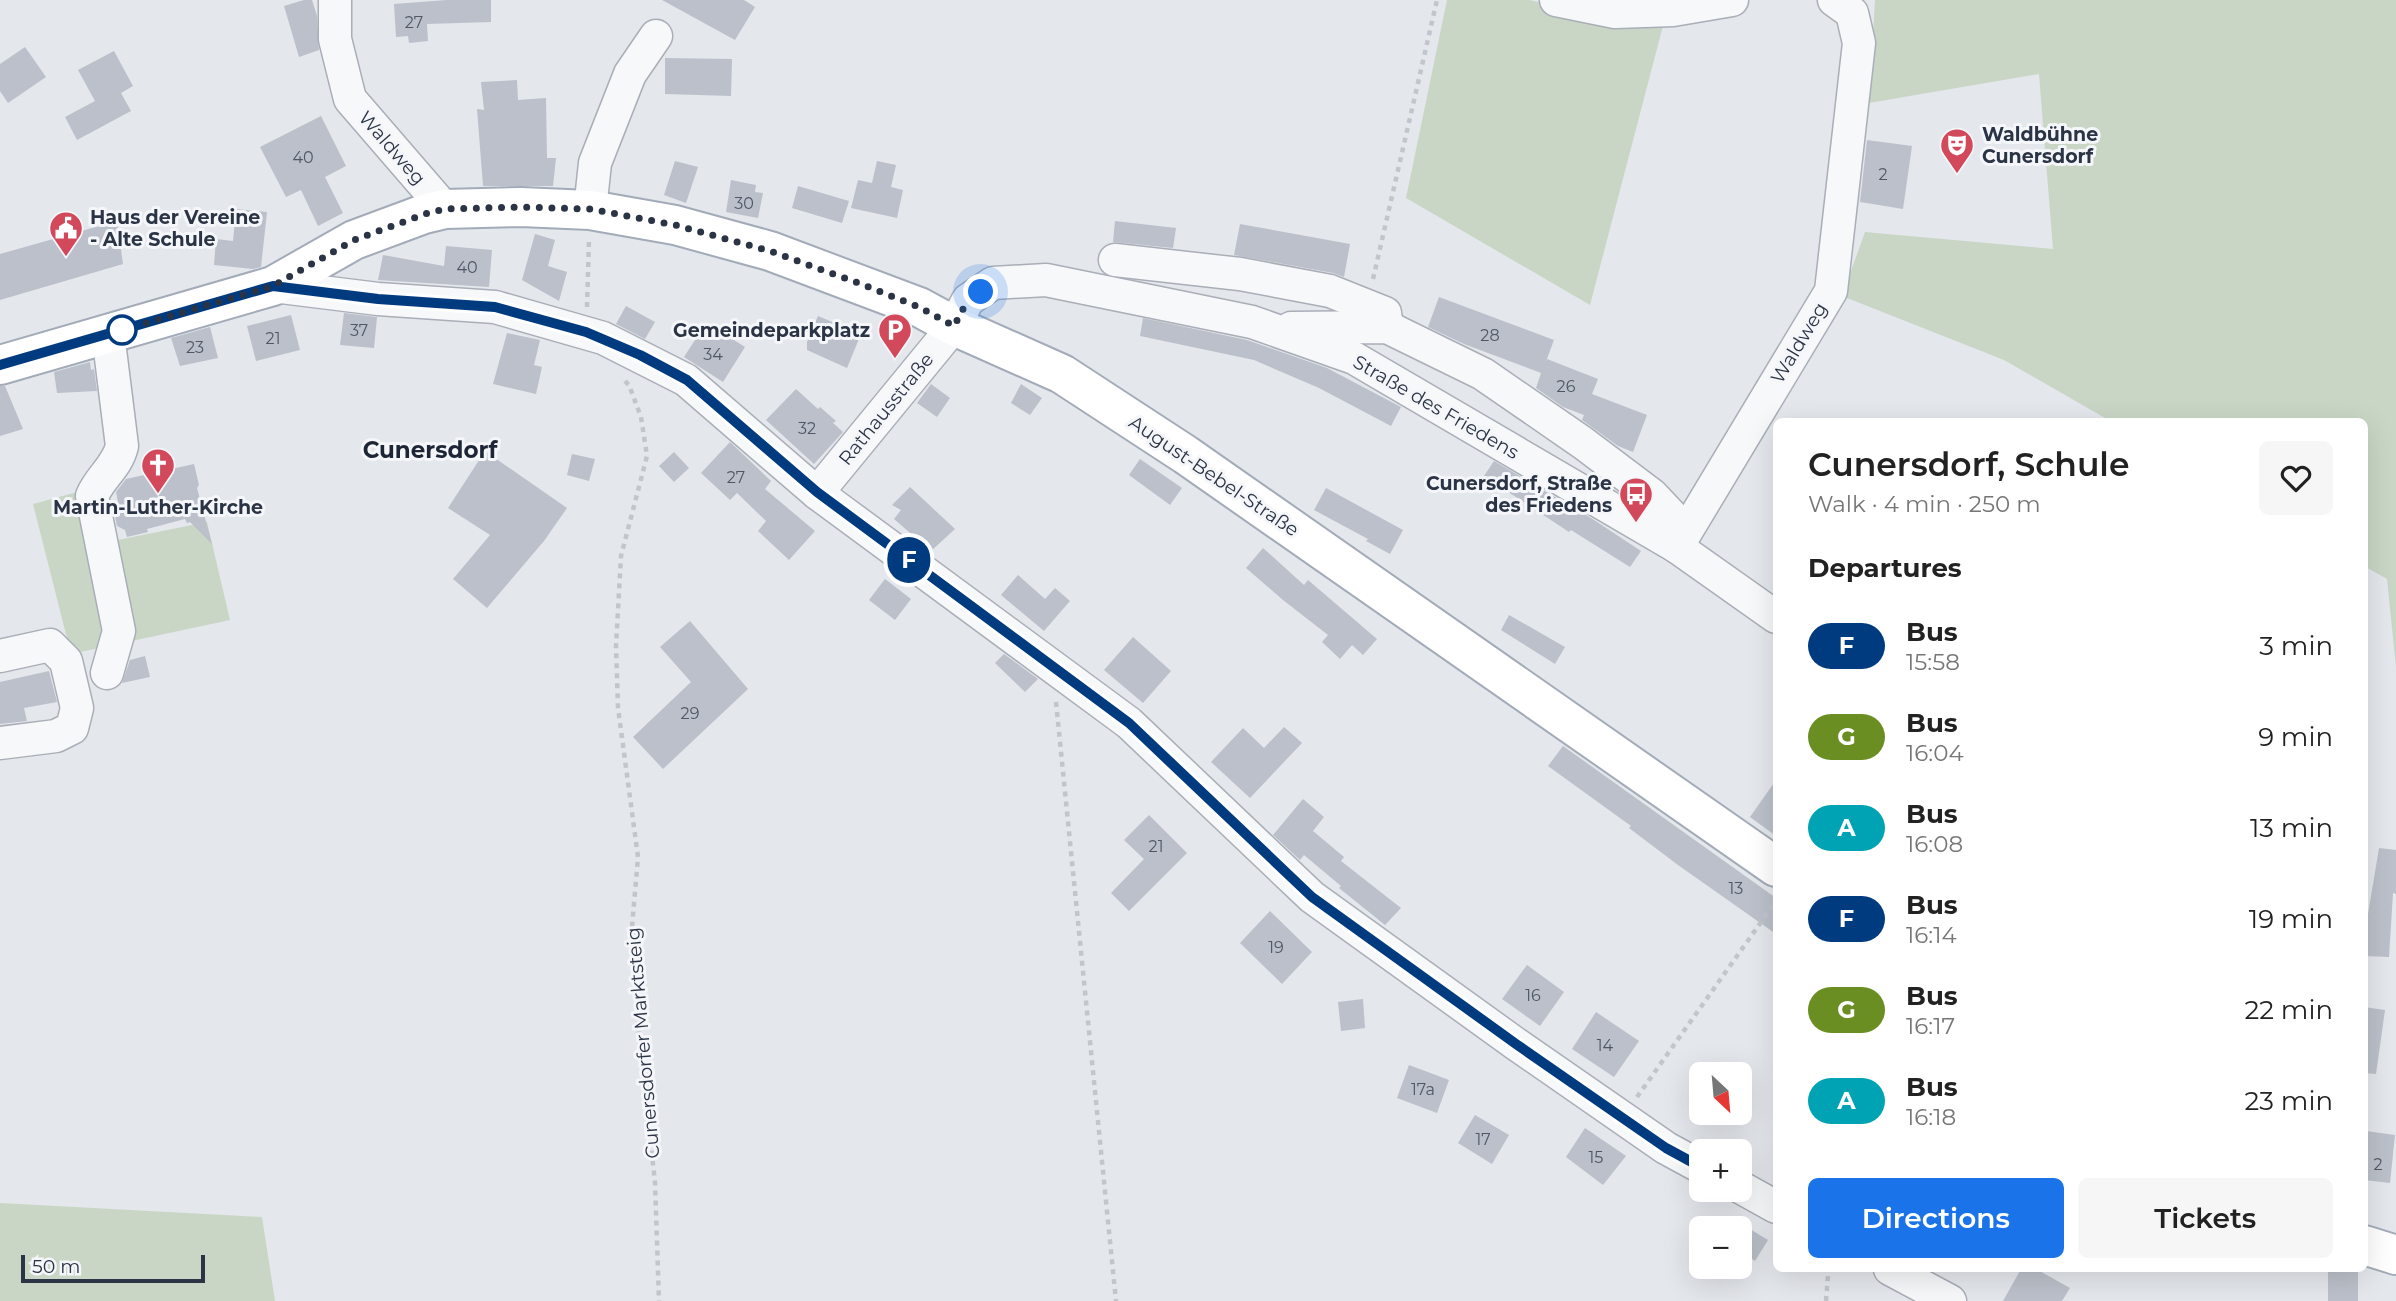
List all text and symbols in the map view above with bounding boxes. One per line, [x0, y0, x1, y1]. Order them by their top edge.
house number: 27 [405, 13, 423, 32]
street label: Waldweg [354, 106, 430, 190]
place label: Waldbühne Cunersdorf [1982, 123, 2098, 168]
theatre icon: Waldbühne Cunersdorf [1938, 126, 1976, 175]
house number: 40 [292, 148, 314, 167]
house number: 2 [1878, 165, 1888, 184]
house number: 30 [734, 194, 754, 213]
place label: Haus der Vereine - Alte Schule [90, 206, 260, 251]
public building icon: Haus der Vereine - Alte Schule [47, 209, 85, 258]
house number: 40 [456, 258, 478, 277]
your location [963, 274, 998, 309]
street label: Waldweg [1766, 298, 1832, 388]
parking icon: Gemeindeparkplatz [876, 311, 914, 360]
unlabelled marker [107, 315, 137, 345]
place label: Gemeindeparkplatz [673, 319, 870, 342]
house number: 37 [350, 321, 368, 340]
house number: 28 [1480, 326, 1500, 345]
house number: 21 [266, 329, 280, 348]
house number: 23 [186, 338, 204, 357]
house number: 34 [703, 345, 723, 364]
street label: Rathausstraße [834, 348, 938, 470]
street label: Straße des Friedens [1349, 350, 1523, 464]
house number: 26 [1557, 377, 1576, 396]
street label: August-Bebel-Straße [1125, 411, 1303, 541]
house number: 32 [798, 419, 816, 438]
district label: Cunersdorf [363, 436, 498, 464]
button: heart [2259, 441, 2333, 515]
text: Cunersdorf, Schule [1808, 444, 2129, 484]
church icon: Martin-Luther-Kirche [139, 446, 177, 495]
house number: 27 [727, 468, 745, 487]
place label: Cunersdorf, Straße des Friedens [1426, 472, 1612, 517]
bus stop icon: Cunersdorf, Straße des Friedens [1617, 475, 1655, 524]
text: Walk · 4 min · 250 m [1808, 490, 2041, 518]
place label: Martin-Luther-Kirche [53, 496, 263, 519]
line badge: F [886, 537, 932, 583]
text: F [901, 545, 917, 574]
text: Departures [1808, 552, 1962, 584]
text: Bus [1906, 616, 1958, 648]
text: 3 min [2259, 630, 2333, 662]
text: F [1839, 631, 1854, 660]
text: 15:58 [1906, 648, 1960, 676]
house number: 29 [681, 704, 699, 723]
text: Bus [1906, 707, 1958, 739]
text: 9 min [2258, 721, 2333, 753]
text: G [1837, 722, 1856, 751]
text: 16:04 [1906, 739, 1964, 767]
text: Bus [1906, 798, 1958, 830]
text: 13 min [2250, 812, 2333, 844]
text: A [1837, 813, 1856, 842]
text: 16:08 [1906, 830, 1963, 858]
house number: 21 [1149, 837, 1163, 856]
house number: 13 [1729, 879, 1743, 898]
text: Bus [1906, 889, 1958, 921]
text: 19 min [2249, 903, 2333, 935]
text: F [1839, 904, 1854, 933]
text: 16:14 [1906, 921, 1957, 949]
street label: Cunersdorfer Marktsteig [621, 926, 665, 1160]
house number: 19 [1268, 938, 1284, 957]
text: Bus [1906, 980, 1958, 1012]
house number: 16 [1525, 986, 1541, 1005]
text: 22 min [2244, 994, 2333, 1026]
text: G [1837, 995, 1856, 1024]
text: 16:17 [1906, 1012, 1955, 1040]
house number: 14 [1597, 1036, 1614, 1055]
north arrow [1689, 1062, 1752, 1125]
map controls [1689, 1062, 1752, 1279]
text: Bus [1906, 1071, 1958, 1103]
house number: 17a [1411, 1080, 1435, 1099]
text: 23 min [2245, 1085, 2333, 1117]
text: A [1837, 1086, 1856, 1115]
text: 16:18 [1906, 1103, 1956, 1131]
house number: 17 [1475, 1130, 1491, 1149]
button: + [1689, 1139, 1752, 1202]
house number: 15 [1589, 1148, 1603, 1167]
house number: 2 [2373, 1155, 2383, 1174]
button: Directions [1808, 1178, 2064, 1258]
button: Tickets [2078, 1178, 2333, 1258]
button: − [1689, 1216, 1752, 1279]
scale bar [21, 1252, 205, 1284]
text: 50 m [32, 1255, 80, 1278]

